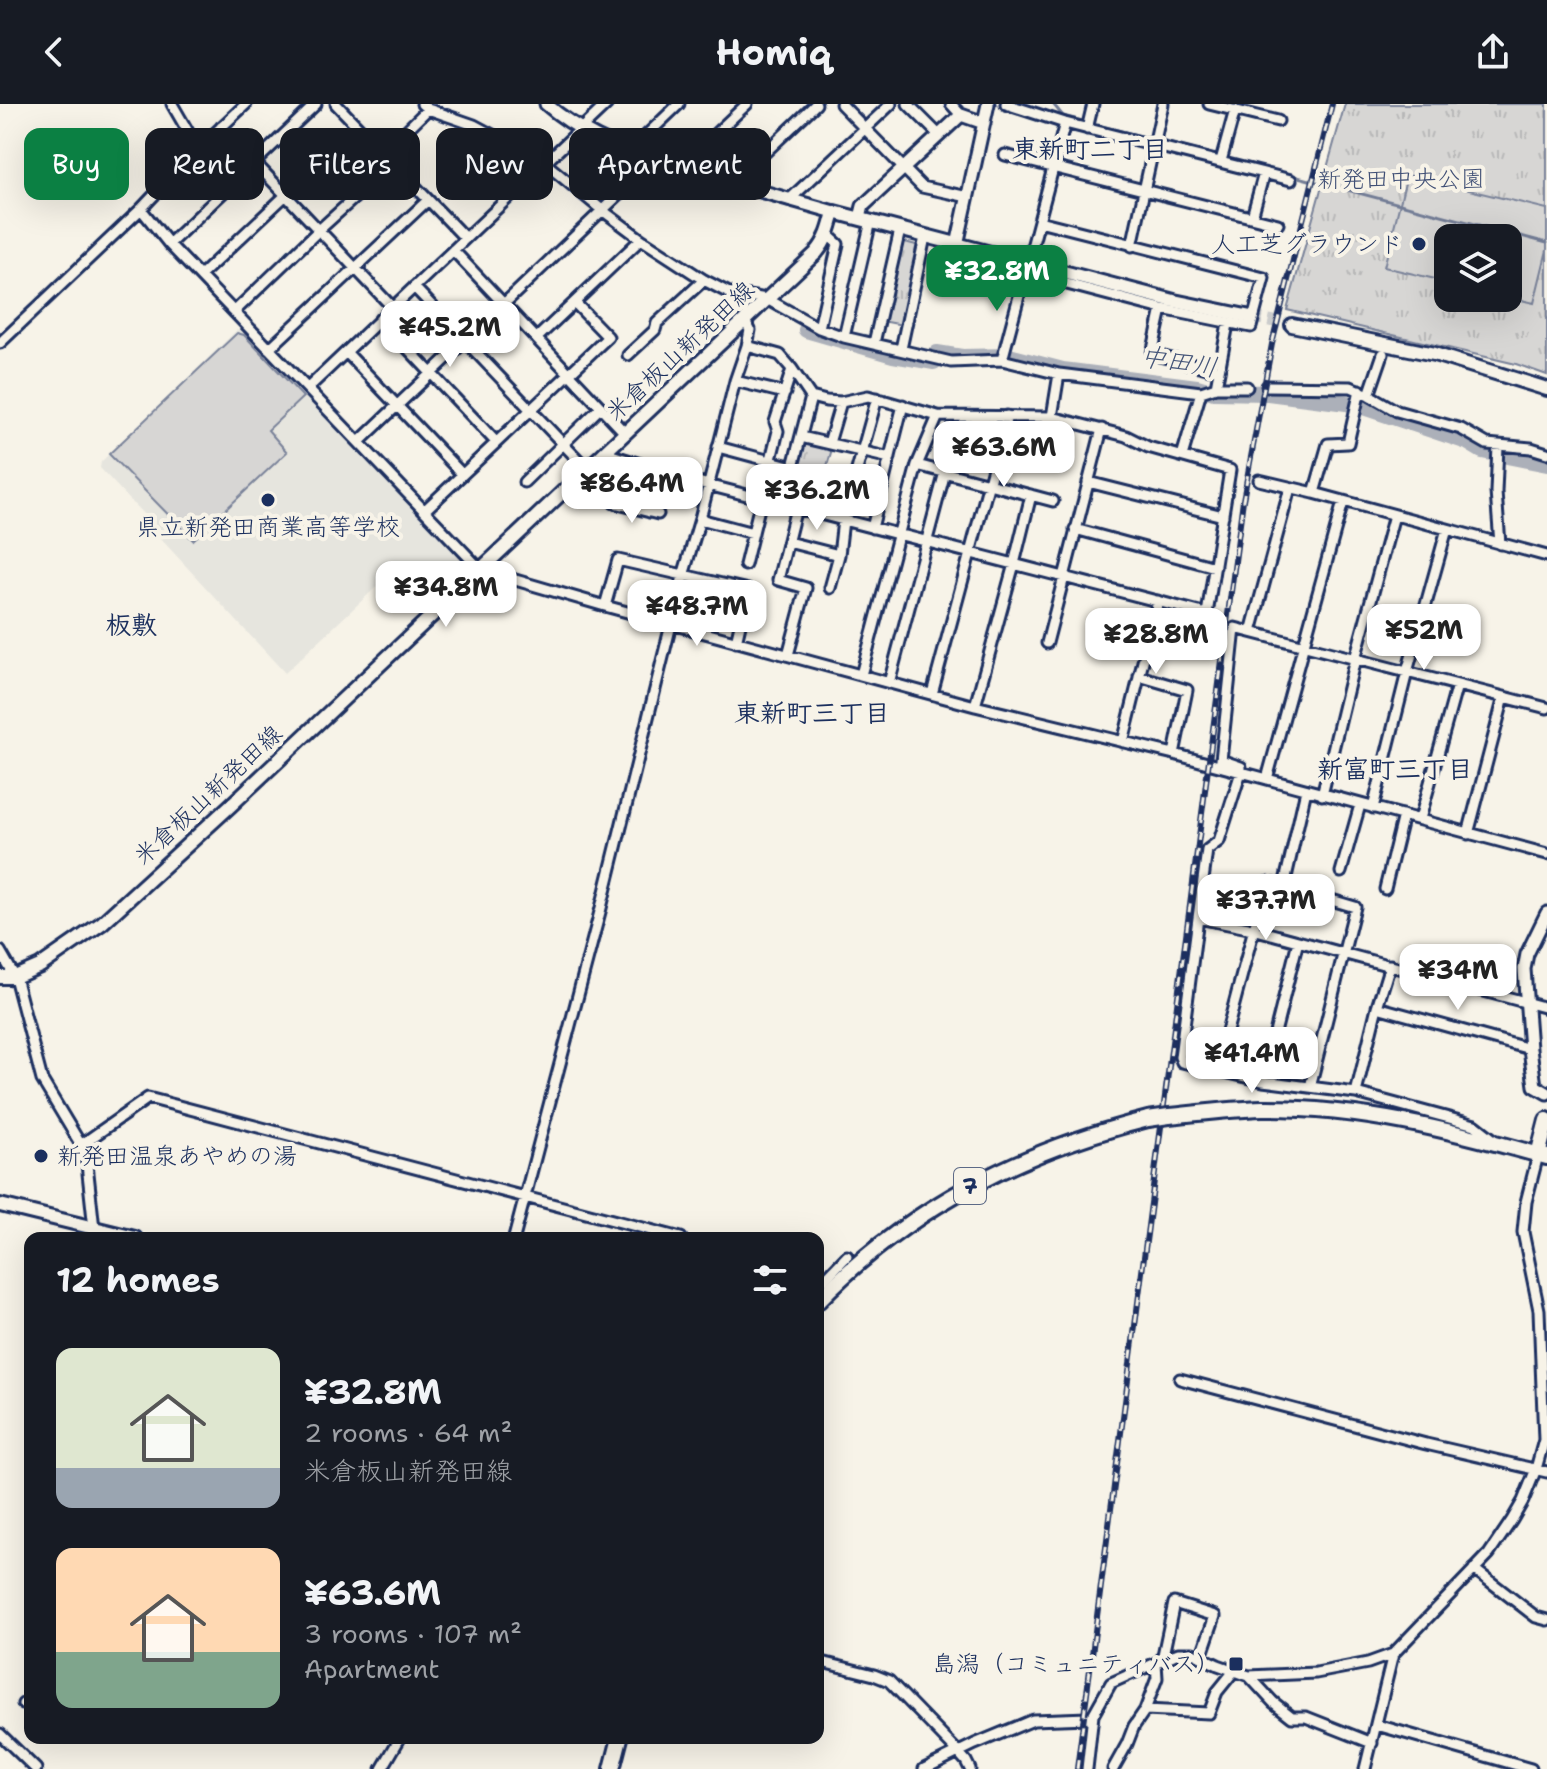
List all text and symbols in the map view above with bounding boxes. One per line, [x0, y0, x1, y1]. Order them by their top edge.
text: Homiq [716, 28, 831, 77]
icon: back [32, 30, 76, 74]
icon: share [1471, 30, 1515, 74]
chip: Buy [24, 128, 129, 200]
chip: Rent [145, 128, 264, 200]
chip: Filters [280, 128, 420, 200]
chip: New [436, 128, 553, 200]
chip: Apartment [569, 128, 771, 200]
district label: 東新町二丁目 [1012, 131, 1168, 166]
park label: 新発田中央公園 [1317, 163, 1485, 195]
map controls [1434, 224, 1522, 312]
button: layers [1434, 224, 1522, 312]
place label: 人工芝グラウンド [1211, 228, 1403, 260]
marker: 人工芝グラウンド [1410, 235, 1428, 253]
pin: ¥32.8M [932, 245, 1062, 313]
text: ¥32.8M [944, 253, 1050, 288]
street label: 米倉板山新発田線 [599, 274, 761, 428]
pin: ¥45.2M [385, 301, 515, 369]
text: ¥45.2M [399, 309, 501, 344]
water label: 中田川 [1138, 338, 1220, 384]
pin: ¥63.6M [939, 421, 1069, 489]
text: ¥63.6M [952, 429, 1056, 464]
pin: ¥86.4M [567, 457, 697, 525]
pin: ¥36.2M [752, 464, 882, 532]
text: ¥86.4M [580, 465, 684, 500]
text: ¥36.2M [764, 472, 870, 507]
marker: 県立新発田商業高等学校 [259, 491, 277, 509]
place label: 県立新発田商業高等学校 [136, 511, 400, 543]
pin: ¥34.8M [381, 561, 511, 629]
text: ¥34.8M [394, 569, 498, 604]
pin: ¥48.7M [632, 580, 762, 648]
text: ¥48.7M [645, 588, 749, 623]
pin: ¥52M [1377, 604, 1471, 672]
district label: 板敷 [105, 607, 157, 642]
pin: ¥28.8M [1091, 608, 1221, 676]
text: ¥52M [1385, 612, 1463, 647]
text: ¥28.8M [1103, 616, 1209, 651]
district label: 東新町三丁目 [734, 695, 890, 730]
street label: 米倉板山新発田線 [127, 718, 289, 872]
district label: 新富町三丁目 [1317, 751, 1473, 786]
pin: ¥37.7M [1201, 874, 1331, 942]
text: ¥37.7M [1216, 882, 1316, 917]
pin: ¥34M [1411, 944, 1505, 1012]
text: ¥34M [1418, 952, 1498, 987]
pin: ¥41.4M [1187, 1027, 1317, 1095]
text: ¥41.4M [1204, 1035, 1300, 1070]
place label: 新発田温泉あやめの湯 [57, 1140, 297, 1172]
marker: 新発田温泉あやめの湯 [32, 1147, 50, 1165]
road number: 7 [954, 1168, 986, 1204]
text: 12 homes [56, 1257, 220, 1303]
icon: filters [748, 1258, 792, 1302]
text: ¥32.8M [304, 1369, 442, 1415]
icon: home [120, 1380, 216, 1476]
text: 2 rooms · 64 m² [304, 1415, 512, 1450]
text: 米倉板山新発田線 [304, 1453, 512, 1488]
text: ¥63.6M [304, 1570, 441, 1616]
icon: home [120, 1580, 216, 1676]
text: 3 rooms · 107 m² [304, 1616, 522, 1651]
place label: 島潟（コミュニティバス） [932, 1648, 1220, 1680]
text: Apartment [304, 1651, 440, 1686]
marker: 島潟（コミュニティバス） [1227, 1655, 1245, 1673]

